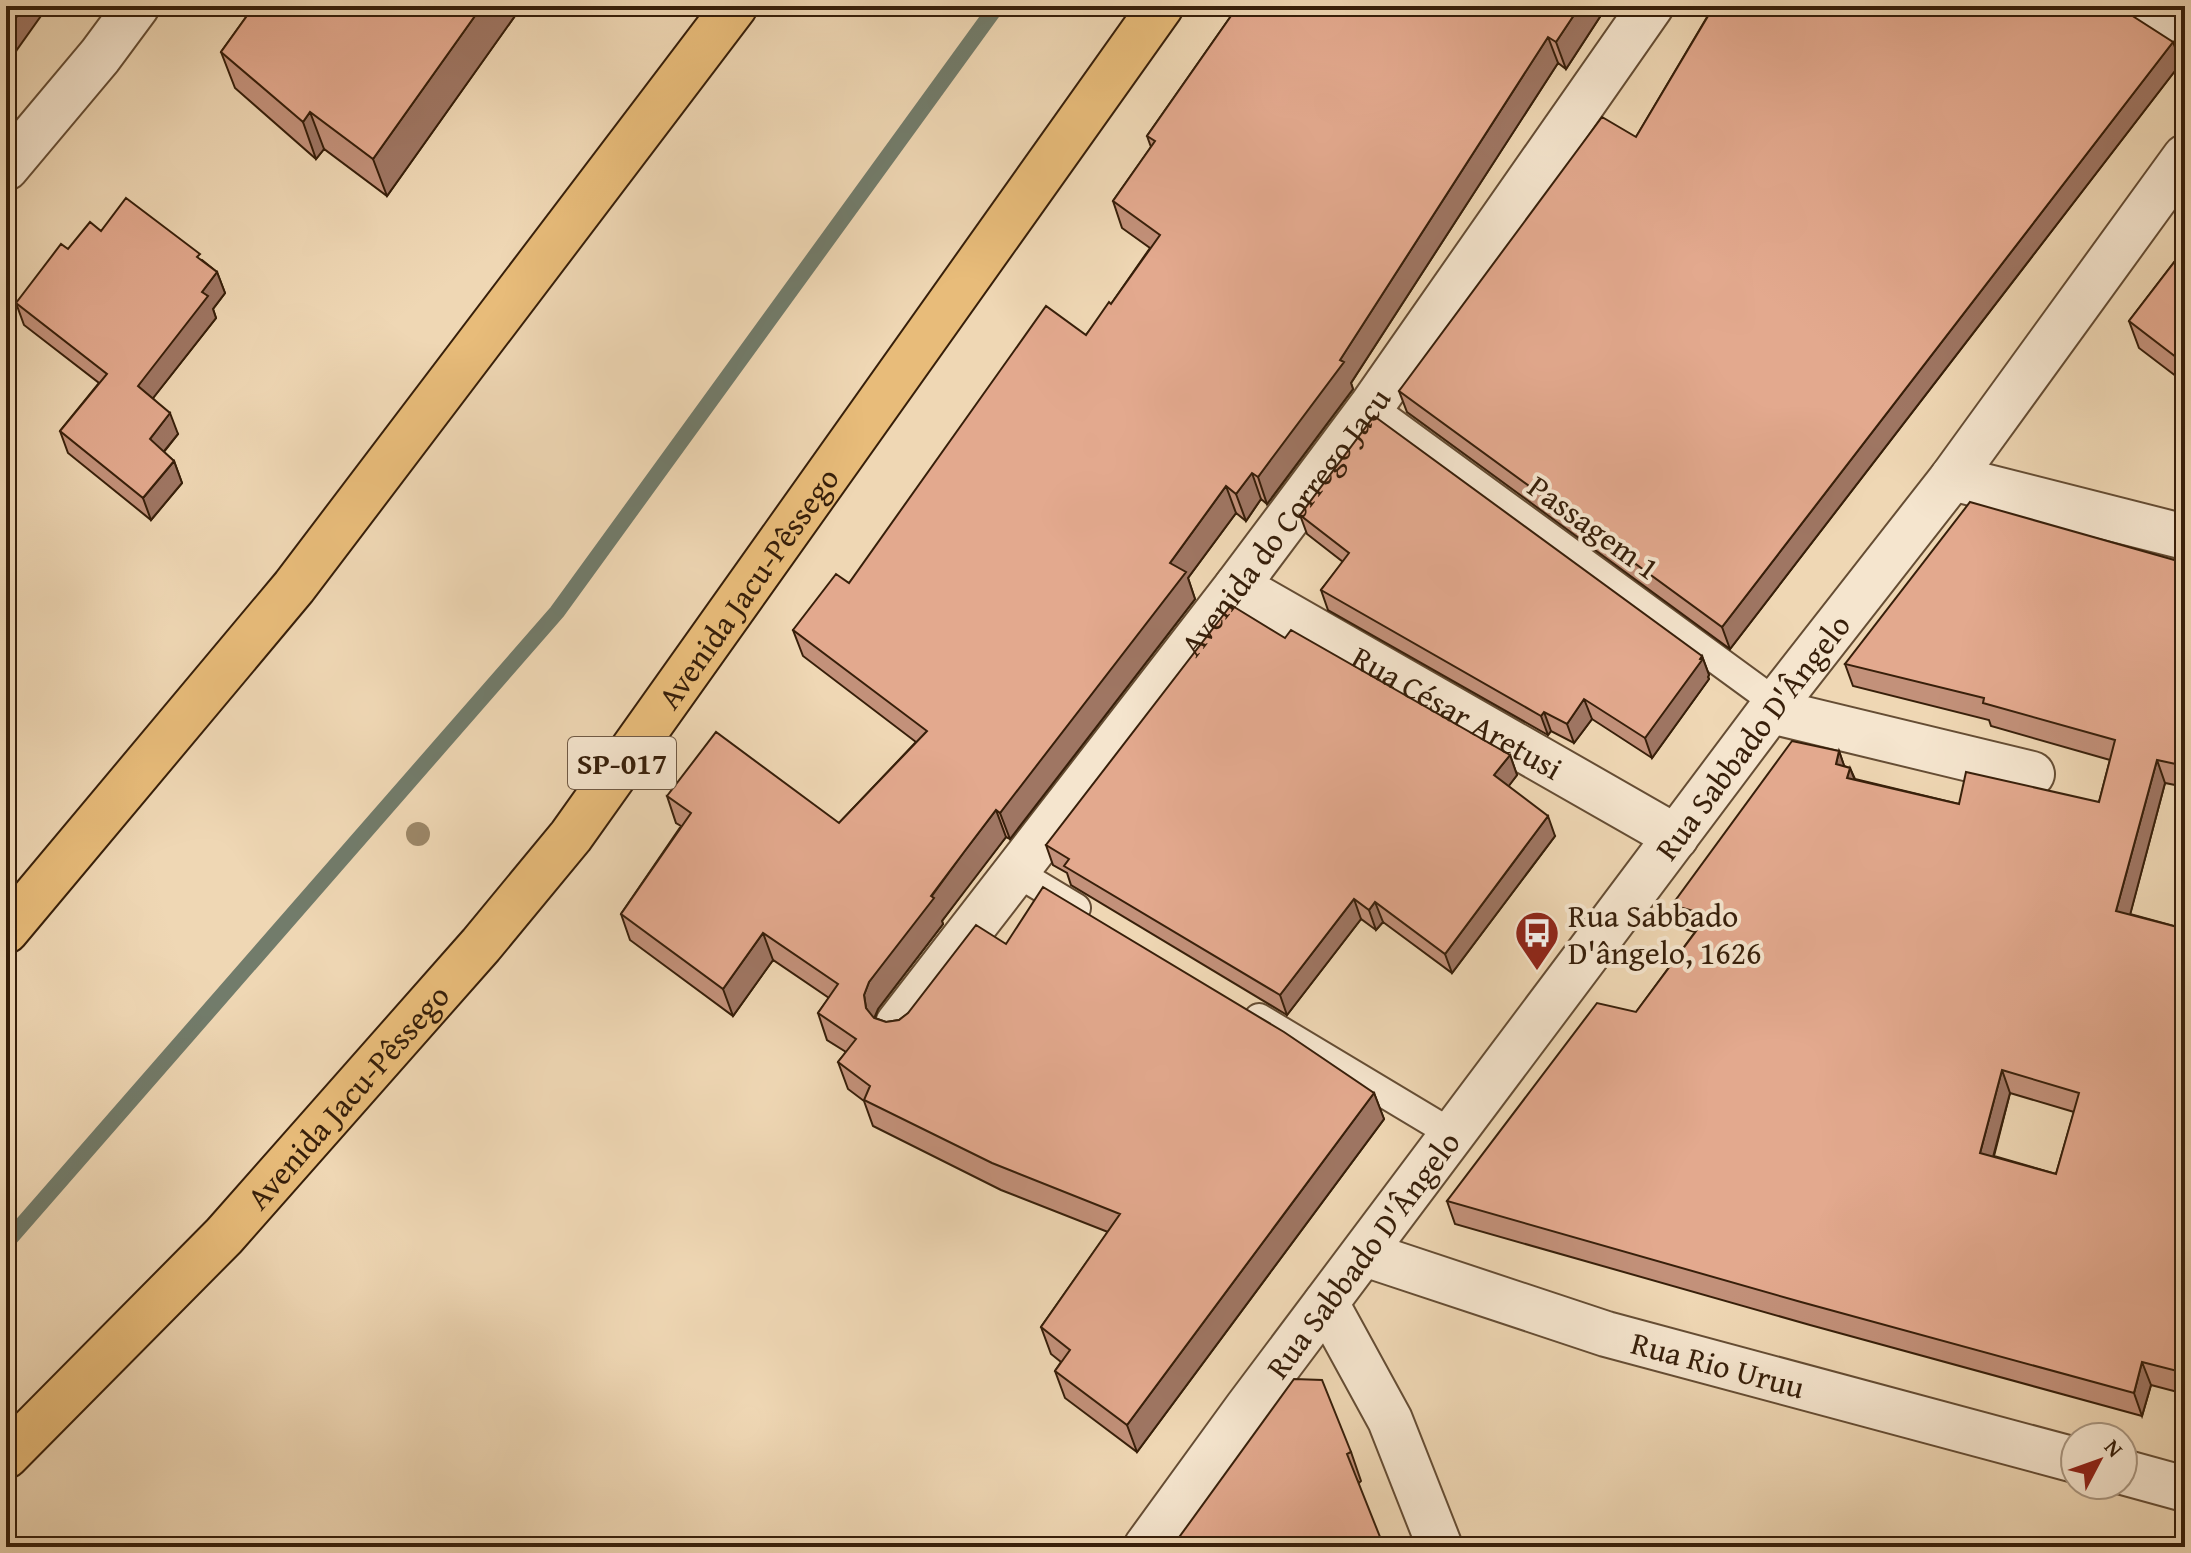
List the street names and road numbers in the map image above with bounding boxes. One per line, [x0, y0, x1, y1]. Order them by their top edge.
street label: Avenida do Corrego Jacu [1168, 377, 1402, 666]
street label: Avenida Jacu-Pêssego [645, 457, 850, 718]
street label: Passagem 1 [1519, 463, 1669, 591]
street label: Rua Sabbado D'Ângelo [1643, 603, 1861, 870]
street label: Rua César Aretusi [1343, 633, 1572, 791]
road number: SP-017 [568, 737, 676, 789]
street label: Avenida Jacu-Pêssego [235, 973, 460, 1219]
street label: Rua Sabbado D'Ângelo [1254, 1121, 1471, 1388]
street label: Rua Rio Uruu [1626, 1318, 1811, 1410]

